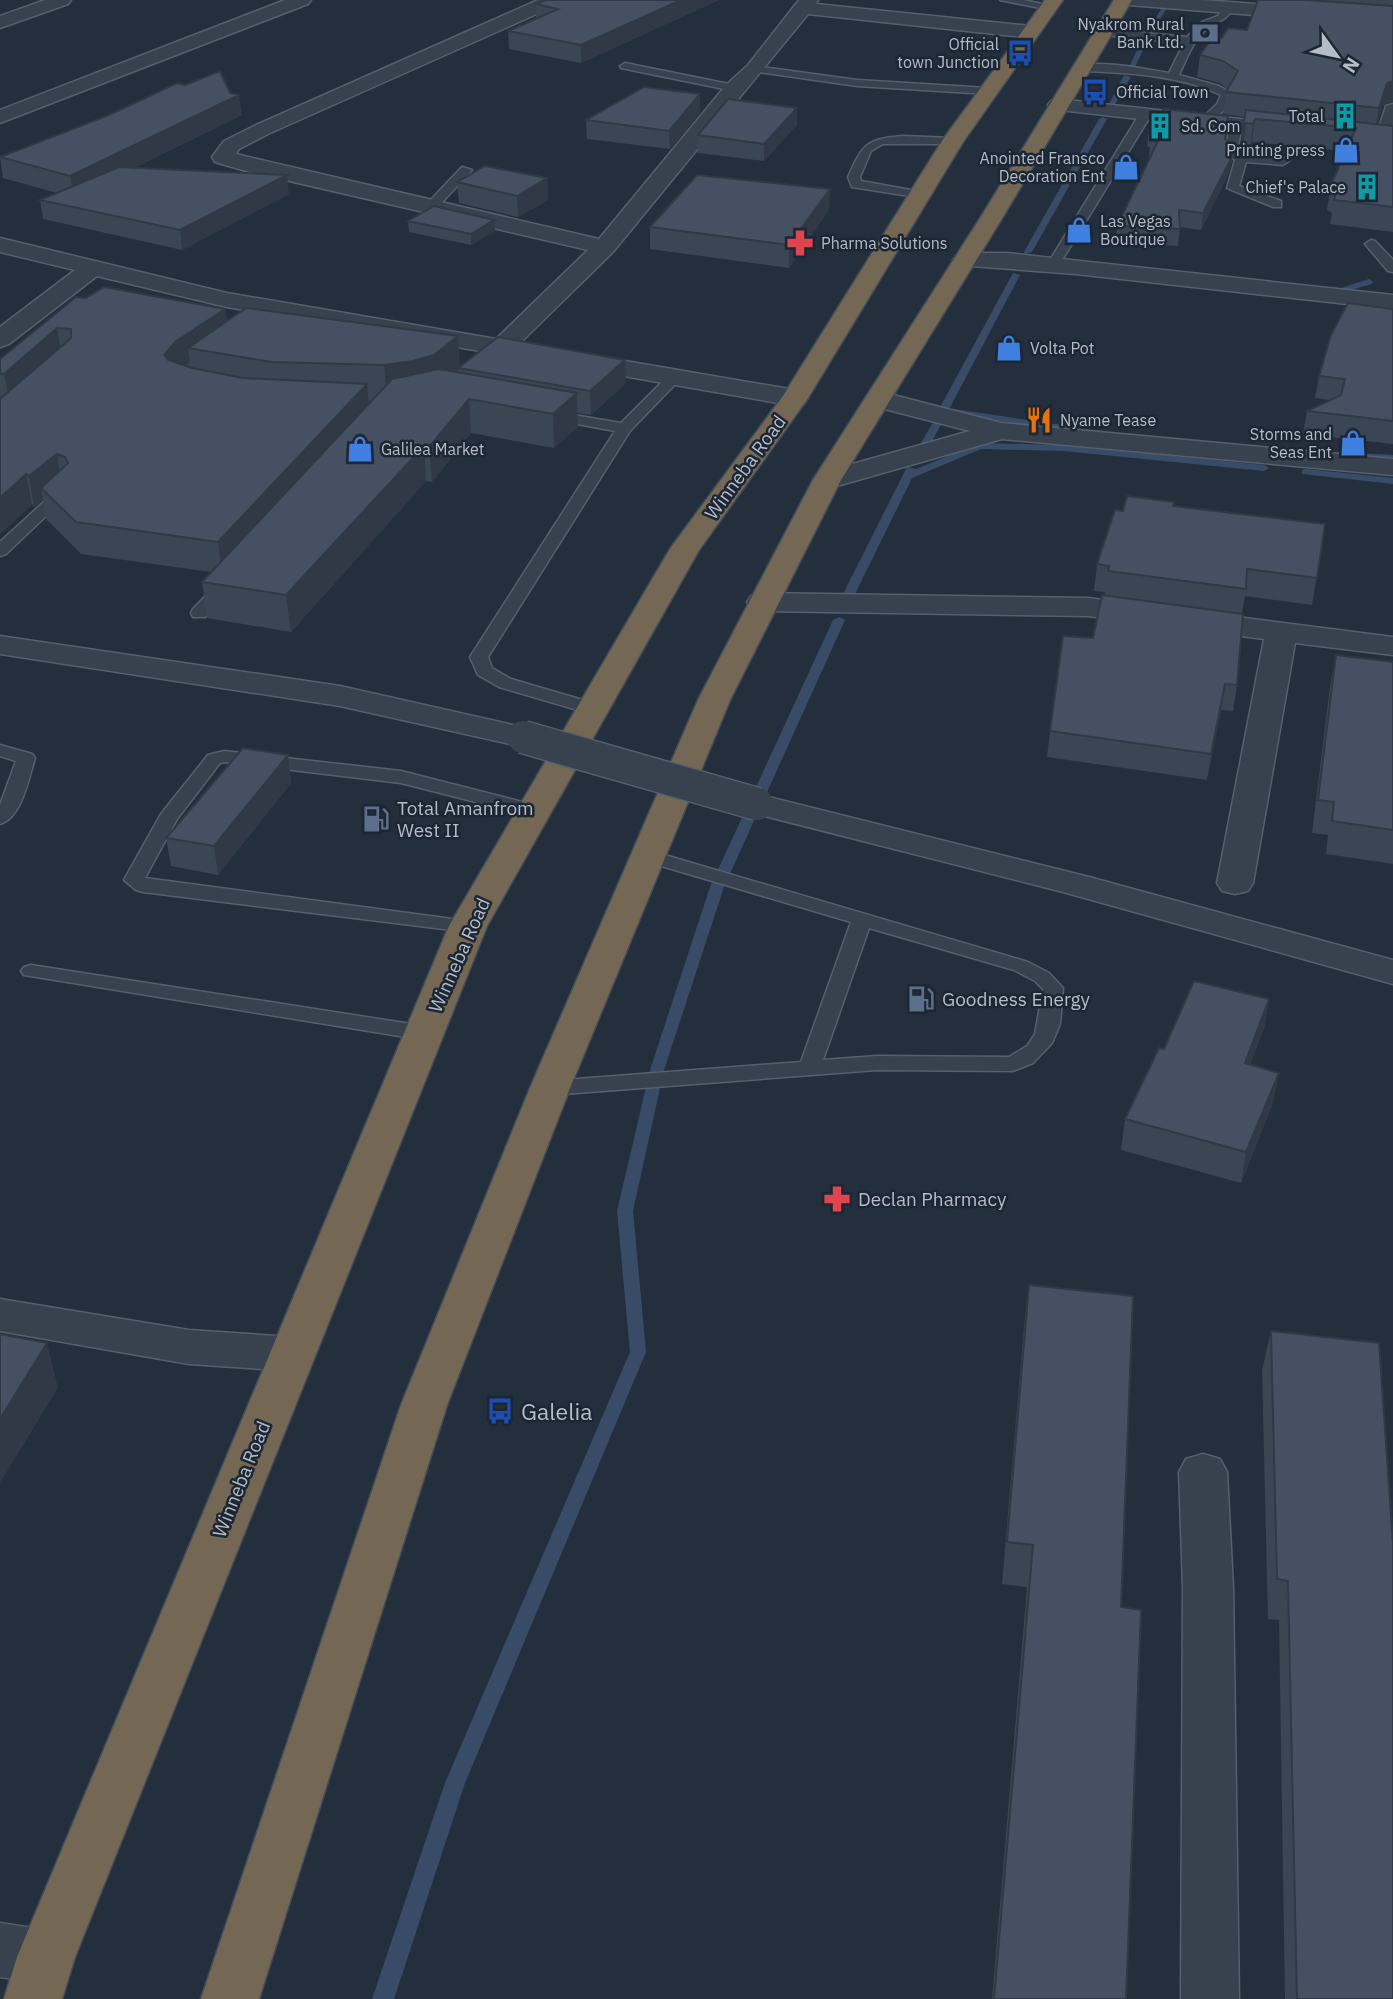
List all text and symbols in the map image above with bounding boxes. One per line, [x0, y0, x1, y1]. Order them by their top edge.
place label: Nyakrom Rural Bank Ltd. [1077, 14, 1184, 52]
bank icon: Nyakrom Rural Bank Ltd. [1190, 18, 1220, 48]
north arrow [1302, 21, 1372, 91]
place label: Official town Junction [897, 34, 999, 72]
bus stop icon: Official town Junction [1005, 38, 1035, 68]
text: N [1337, 53, 1365, 78]
bus stop icon: Official Town [1080, 77, 1110, 107]
place label: Official Town [1116, 82, 1209, 102]
building icon: Total [1330, 101, 1360, 131]
place label: Total [1288, 106, 1324, 126]
building icon: Sd. Com [1145, 111, 1175, 141]
place label: Sd. Com [1181, 116, 1241, 136]
shop icon: Printing press [1331, 135, 1361, 165]
place label: Printing press [1226, 140, 1325, 160]
place label: Anointed Fransco Decoration Ent [979, 148, 1105, 186]
shop icon: Anointed Fransco Decoration Ent [1111, 152, 1141, 182]
building icon: Chief's Palace [1352, 172, 1382, 202]
place label: Chief's Palace [1245, 177, 1346, 197]
place label: Las Vegas Boutique [1100, 211, 1171, 249]
shop icon: Las Vegas Boutique [1064, 215, 1094, 245]
pharmacy icon: Pharma Solutions [785, 228, 815, 258]
place label: Pharma Solutions [821, 233, 948, 253]
shop icon: Volta Pot [994, 333, 1024, 363]
place label: Volta Pot [1030, 338, 1094, 358]
restaurant icon: Nyame Tease [1024, 405, 1054, 435]
street label: Winneba Road [699, 410, 791, 524]
place label: Nyame Tease [1060, 410, 1156, 430]
place label: Storms and Seas Ent [1250, 424, 1332, 462]
shop icon: Storms and Seas Ent [1338, 428, 1368, 458]
shop icon: Galilea Market [345, 434, 375, 464]
place label: Galilea Market [381, 439, 484, 459]
place label: Total Amanfrom West II [397, 796, 534, 842]
fuel station icon: Total Amanfrom West II [361, 804, 391, 834]
street label: Winneba Road [423, 894, 495, 1016]
fuel station icon: Goodness Energy [906, 984, 936, 1014]
place label: Goodness Energy [942, 987, 1091, 1011]
pharmacy icon: Declan Pharmacy [822, 1184, 852, 1214]
place label: Declan Pharmacy [858, 1187, 1007, 1211]
bus stop icon: Galelia [485, 1396, 515, 1426]
place label: Galelia [521, 1396, 592, 1426]
street label: Winneba Road [207, 1417, 275, 1541]

